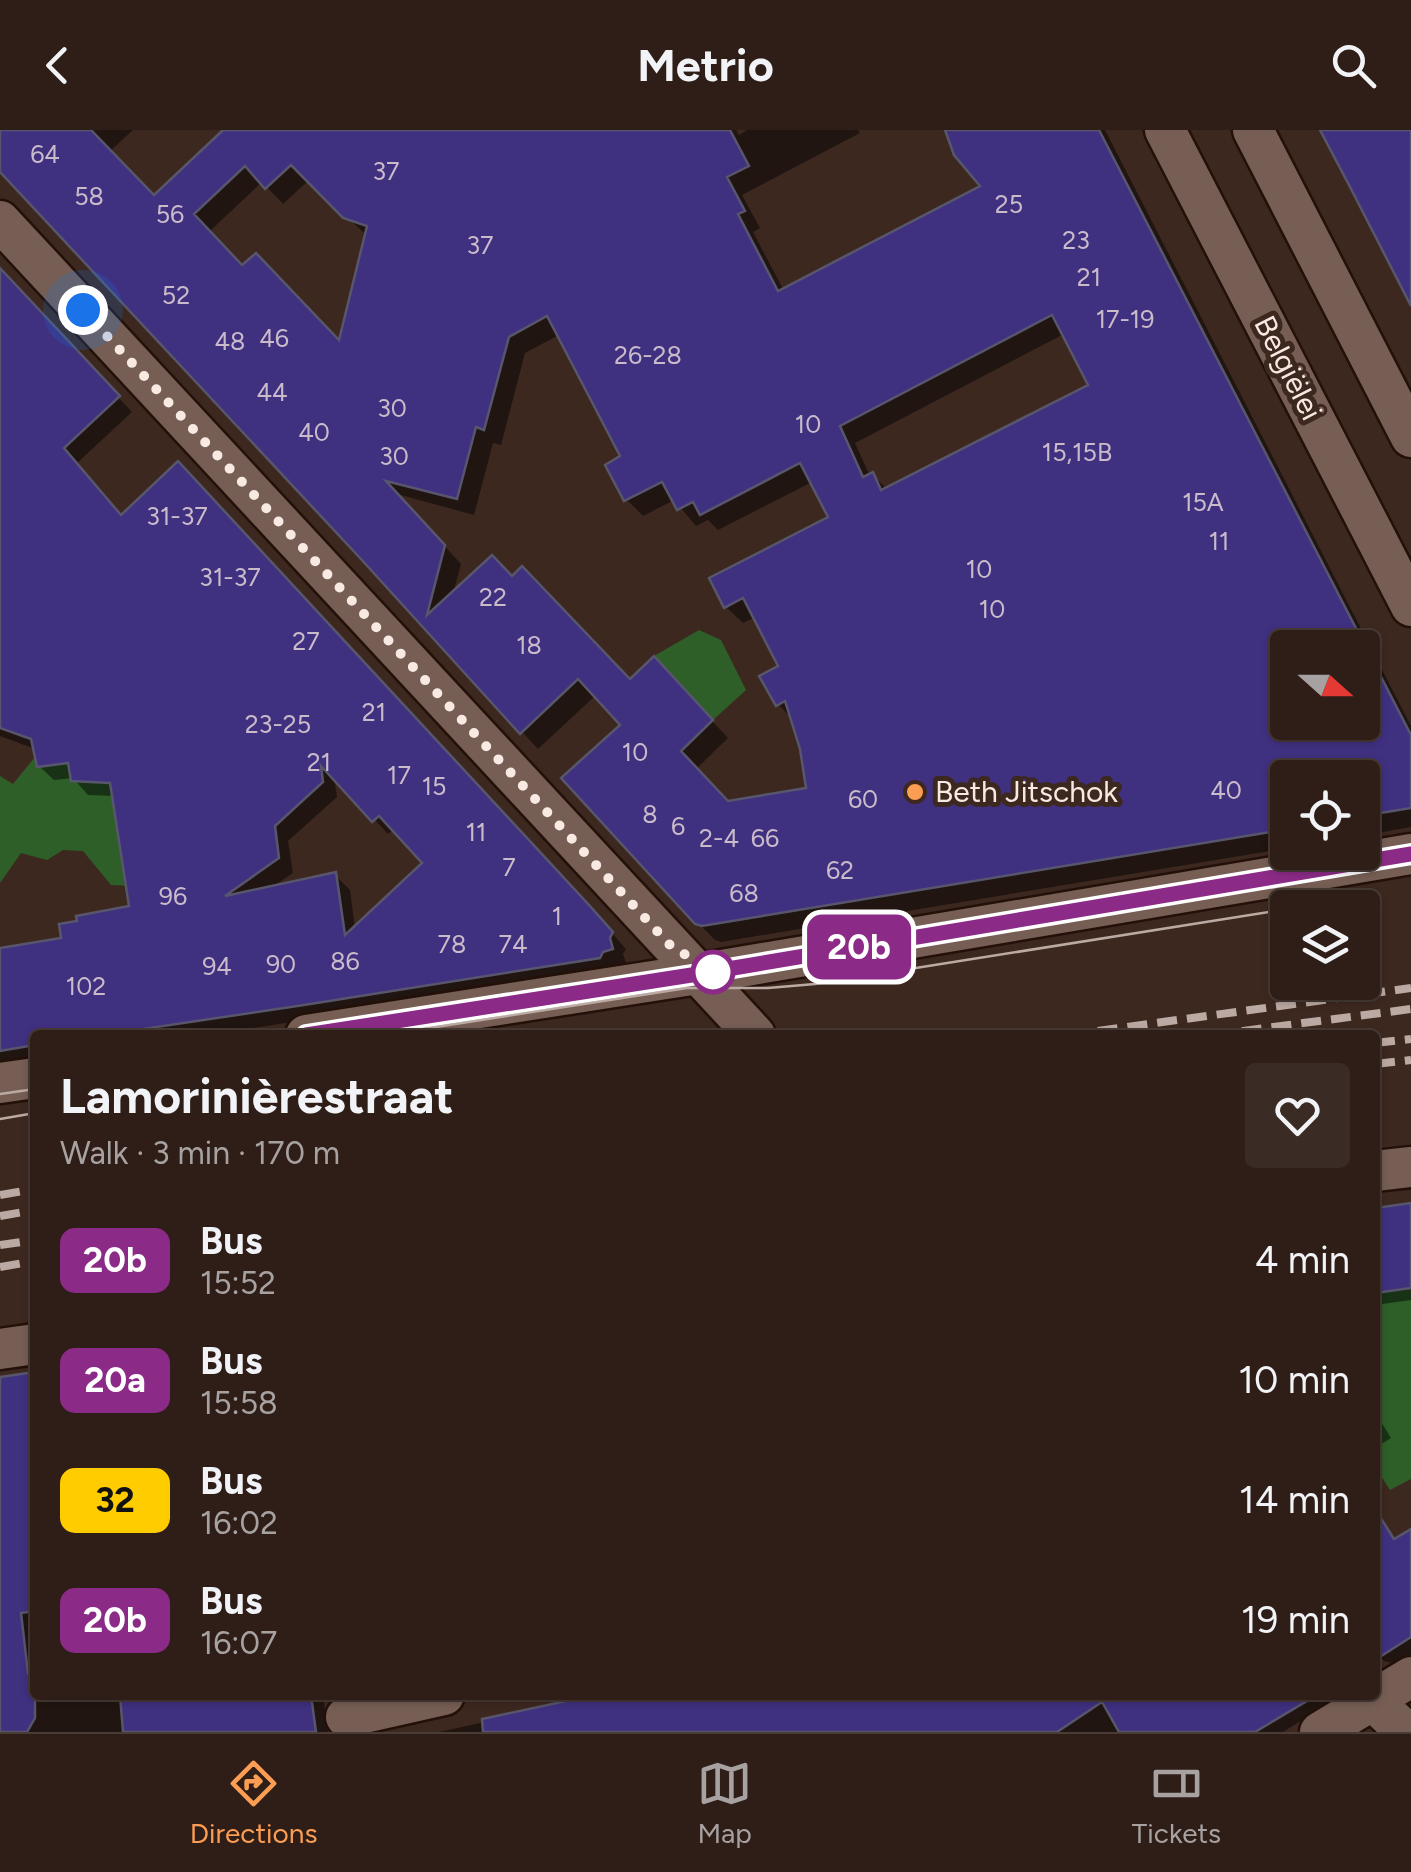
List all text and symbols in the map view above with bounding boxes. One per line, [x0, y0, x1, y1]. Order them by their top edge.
icon: back [30, 38, 85, 93]
text: Metrio [637, 38, 774, 92]
icon: search [1326, 38, 1381, 93]
house number: 64 [30, 139, 60, 169]
house number: 37 [372, 156, 400, 186]
house number: 58 [74, 181, 104, 211]
house number: 25 [995, 189, 1023, 219]
house number: 56 [156, 199, 184, 229]
house number: 23 [1062, 225, 1090, 255]
house number: 37 [466, 230, 494, 260]
house number: 21 [1077, 262, 1101, 292]
house number: 52 [162, 280, 190, 310]
your location [58, 285, 108, 335]
house number: 17-19 [1096, 304, 1154, 334]
street label: Belgiëlei [1246, 309, 1330, 426]
house number: 46 [259, 323, 289, 353]
house number: 48 [215, 326, 245, 356]
house number: 26-28 [614, 340, 682, 370]
house number: 44 [256, 377, 288, 407]
house number: 30 [377, 393, 407, 423]
house number: 10 [795, 409, 821, 439]
house number: 40 [298, 417, 330, 447]
house number: 15,15B [1042, 437, 1112, 467]
house number: 30 [379, 441, 409, 471]
house number: 15A [1182, 487, 1224, 517]
house number: 31-37 [146, 501, 208, 531]
house number: 11 [1209, 526, 1229, 556]
house number: 10 [966, 554, 992, 584]
house number: 31-37 [199, 562, 261, 592]
house number: 22 [479, 582, 507, 612]
house number: 10 [979, 594, 1005, 624]
house number: 27 [292, 626, 320, 656]
house number: 18 [516, 630, 542, 660]
north arrow [1270, 630, 1380, 740]
map controls [1270, 630, 1380, 1000]
house number: 21 [362, 697, 386, 727]
house number: 23-25 [245, 709, 311, 739]
house number: 10 [622, 737, 648, 767]
house number: 21 [307, 747, 331, 777]
house number: 17 [387, 760, 411, 790]
button: locate [1270, 760, 1380, 870]
house number: 15 [422, 771, 446, 801]
place label: Beth Jitschok [935, 773, 1118, 810]
house number: 40 [1210, 775, 1242, 805]
marker: Beth Jitschok [904, 781, 926, 803]
house number: 60 [848, 784, 878, 814]
house number: 8 [642, 799, 658, 829]
house number: 6 [671, 811, 685, 841]
house number: 11 [466, 817, 486, 847]
house number: 2-4 [699, 823, 739, 853]
house number: 66 [751, 823, 779, 853]
house number: 7 [502, 852, 516, 882]
house number: 62 [826, 855, 854, 885]
house number: 68 [729, 878, 759, 908]
house number: 96 [159, 881, 187, 911]
button: layers [1270, 890, 1380, 1000]
house number: 1 [552, 901, 562, 931]
line badge: 20b [802, 914, 916, 980]
text: 20b [827, 926, 891, 968]
house number: 78 [438, 929, 466, 959]
house number: 74 [499, 929, 527, 959]
house number: 86 [330, 946, 360, 976]
house number: 90 [266, 949, 296, 979]
house number: 94 [202, 951, 232, 981]
unlabelled marker [692, 951, 734, 993]
house number: 102 [66, 971, 106, 1001]
button: heart [1245, 1063, 1350, 1168]
text: Lamorinièrestraat [60, 1067, 454, 1125]
text: Walk · 3 min · 170 m [60, 1134, 340, 1172]
text: Bus [200, 1218, 263, 1264]
text: 4 min [1255, 1237, 1350, 1283]
text: 20b [83, 1239, 147, 1281]
text: 15:52 [200, 1264, 276, 1302]
text: Bus [200, 1338, 263, 1384]
text: 10 min [1238, 1357, 1350, 1403]
text: 20a [84, 1359, 146, 1401]
text: 15:58 [200, 1384, 278, 1422]
text: Bus [200, 1458, 263, 1504]
text: 14 min [1239, 1477, 1350, 1523]
text: 32 [95, 1479, 135, 1521]
text: 16:02 [200, 1504, 278, 1542]
text: Bus [200, 1578, 263, 1624]
text: 19 min [1241, 1597, 1350, 1643]
text: 20b [83, 1599, 147, 1641]
text: 16:07 [200, 1624, 277, 1662]
tab: Directions [190, 1756, 317, 1850]
tab: Map [697, 1756, 752, 1850]
tab: Tickets [1132, 1756, 1221, 1850]

